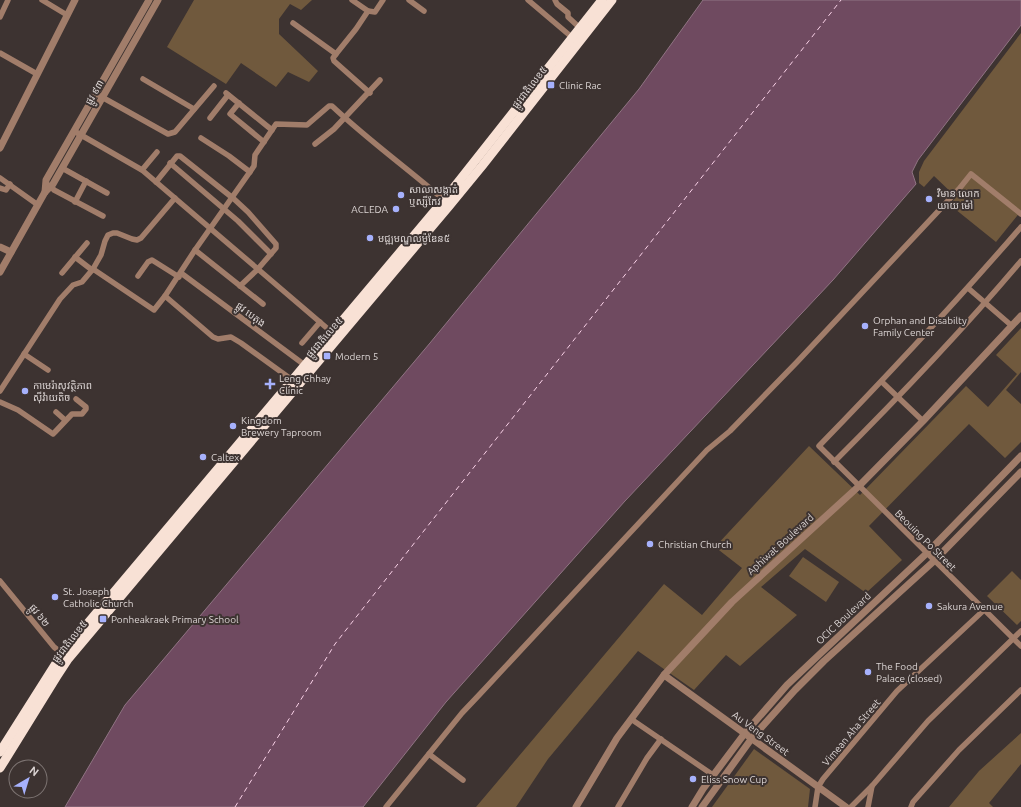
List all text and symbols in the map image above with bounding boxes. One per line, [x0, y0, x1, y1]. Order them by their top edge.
street label: ផ្លូវជាតិលេខ៥ [510, 64, 552, 113]
street label: ផ្លូវ ៩៣ [83, 78, 109, 109]
marker: Clinic Rac [546, 80, 556, 90]
place label: Clinic Rac [559, 80, 602, 91]
place label: សាលាសង្កាត់ ឬស្សីកែវ [409, 184, 458, 208]
place label: វិមាន លោក យាយ ម៉ៅ [937, 188, 980, 211]
marker: សាលាសង្កាត់ ឬស្សីកែវ [396, 190, 406, 200]
marker: វិមាន លោក យាយ ម៉ៅ [924, 194, 934, 204]
place label: ACLEDA [351, 204, 388, 215]
marker: ACLEDA [391, 204, 401, 214]
marker: មជ្ឍមណ្ឌលម៉ូឌែន៥ [365, 233, 375, 243]
place label: មជ្ឍមណ្ឌលម៉ូឌែន៥ [378, 233, 450, 245]
street label: ផ្លូវ បេតុង [231, 300, 268, 332]
street label: ផ្លូវជាតិលេខ៥ [304, 315, 348, 362]
place label: Orphan and Disabilty Family Center [873, 315, 967, 338]
marker: Orphan and Disabilty Family Center [860, 321, 870, 331]
marker: Modern 5 [322, 351, 332, 361]
place label: Modern 5 [335, 351, 378, 362]
place label: Leng Chhay Clinic [279, 373, 331, 396]
marker: Leng Chhay Clinic [264, 378, 276, 390]
place label: កាមេរ៉ាសុវត្ថិភាព ស៊ីវ៉ាយតិច [33, 380, 92, 404]
marker: កាមេរ៉ាសុវត្ថិភាព ស៊ីវ៉ាយតិច [20, 386, 30, 396]
place label: Kingdom Brewery Taproom [241, 415, 321, 438]
marker: Kingdom Brewery Taproom [228, 421, 238, 431]
marker: Caltex [198, 452, 208, 462]
place label: Caltex [211, 452, 239, 463]
street label: Beouing Po Street [893, 508, 958, 573]
street label: Aphiwat Boulevard [745, 512, 816, 577]
marker: Christian Church [645, 539, 655, 549]
place label: Christian Church [658, 539, 732, 550]
place label: St. Joseph Catholic Church [63, 586, 133, 609]
street label: OCIC Boulevard [814, 590, 873, 646]
marker: St. Joseph Catholic Church [50, 592, 60, 602]
marker: Sakura Avenue [924, 601, 934, 611]
place label: Sakura Avenue [937, 601, 1003, 612]
street label: ផ្លូវ ៦២ [24, 602, 52, 631]
marker: Ponheakraek Primary School [98, 614, 108, 624]
place label: Ponheakraek Primary School [111, 614, 239, 625]
street label: ផ្លូវជាតិលេខ៥ [50, 618, 92, 667]
place label: The Food Palace (closed) [876, 661, 942, 684]
marker: The Food Palace (closed) [863, 667, 873, 677]
street label: Vimean Aha Street [820, 697, 883, 768]
street label: Au Veng Street [730, 709, 791, 758]
north arrow [8, 759, 48, 799]
text: N [27, 764, 41, 778]
marker: Eliss Snow Cup [688, 774, 698, 784]
place label: Eliss Snow Cup [701, 774, 767, 785]

